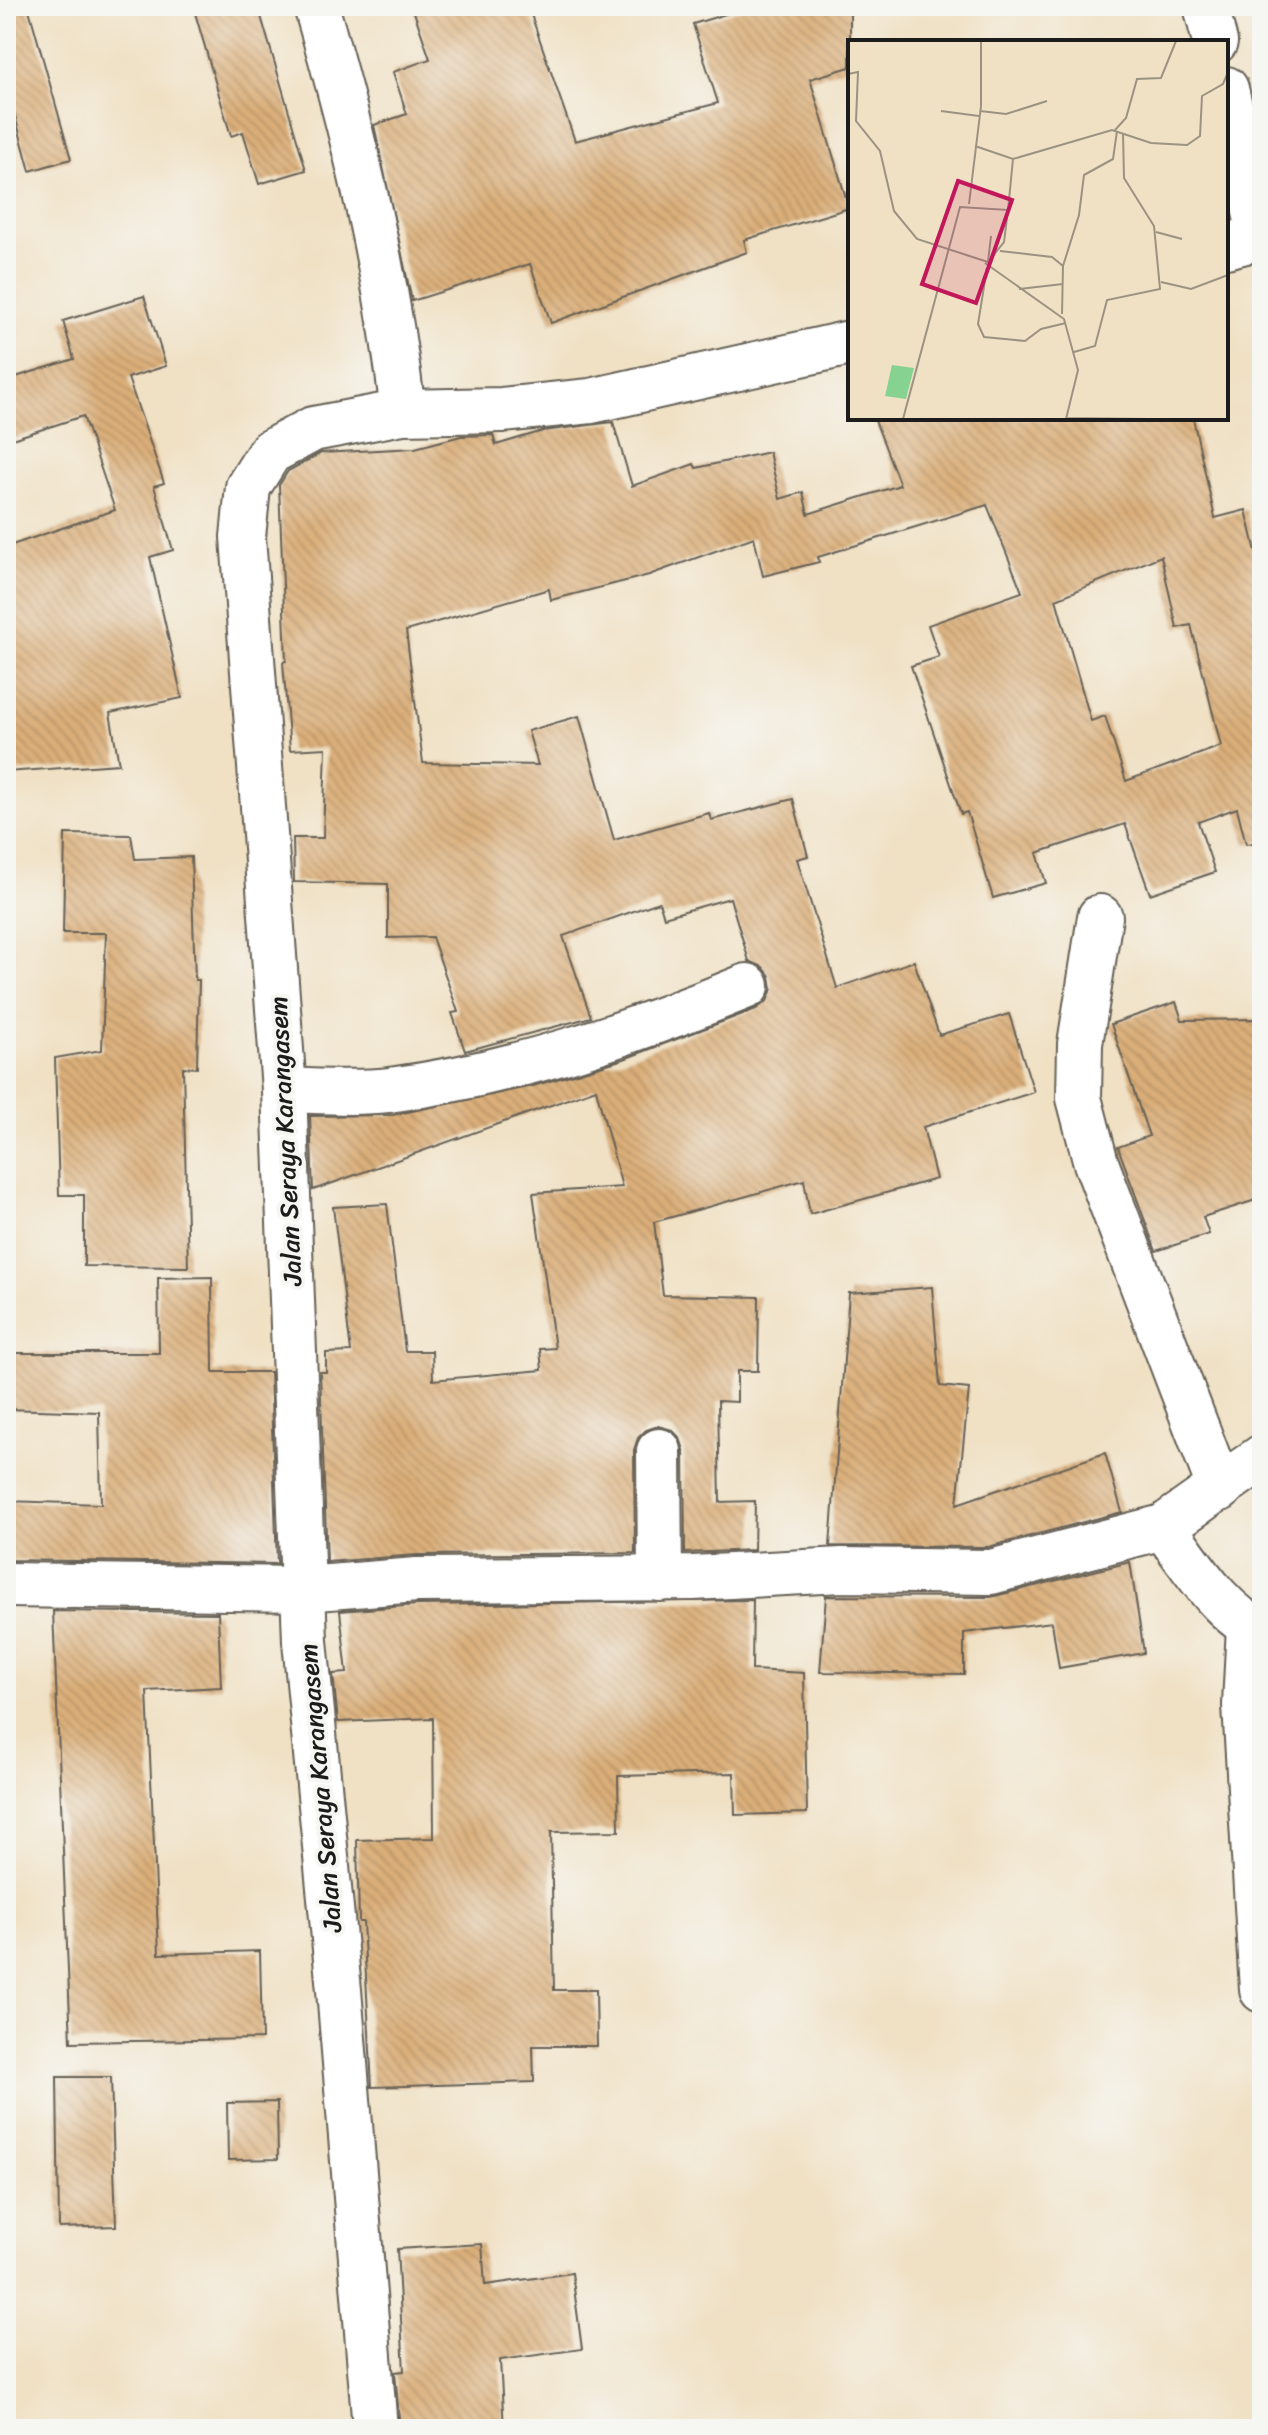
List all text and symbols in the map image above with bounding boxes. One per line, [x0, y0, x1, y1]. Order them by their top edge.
inset map [848, 40, 1228, 420]
street label: Jalan Seraya Karangasem [254, 995, 316, 1288]
street label: Jalan Seraya Karangasem [284, 1642, 356, 1935]

